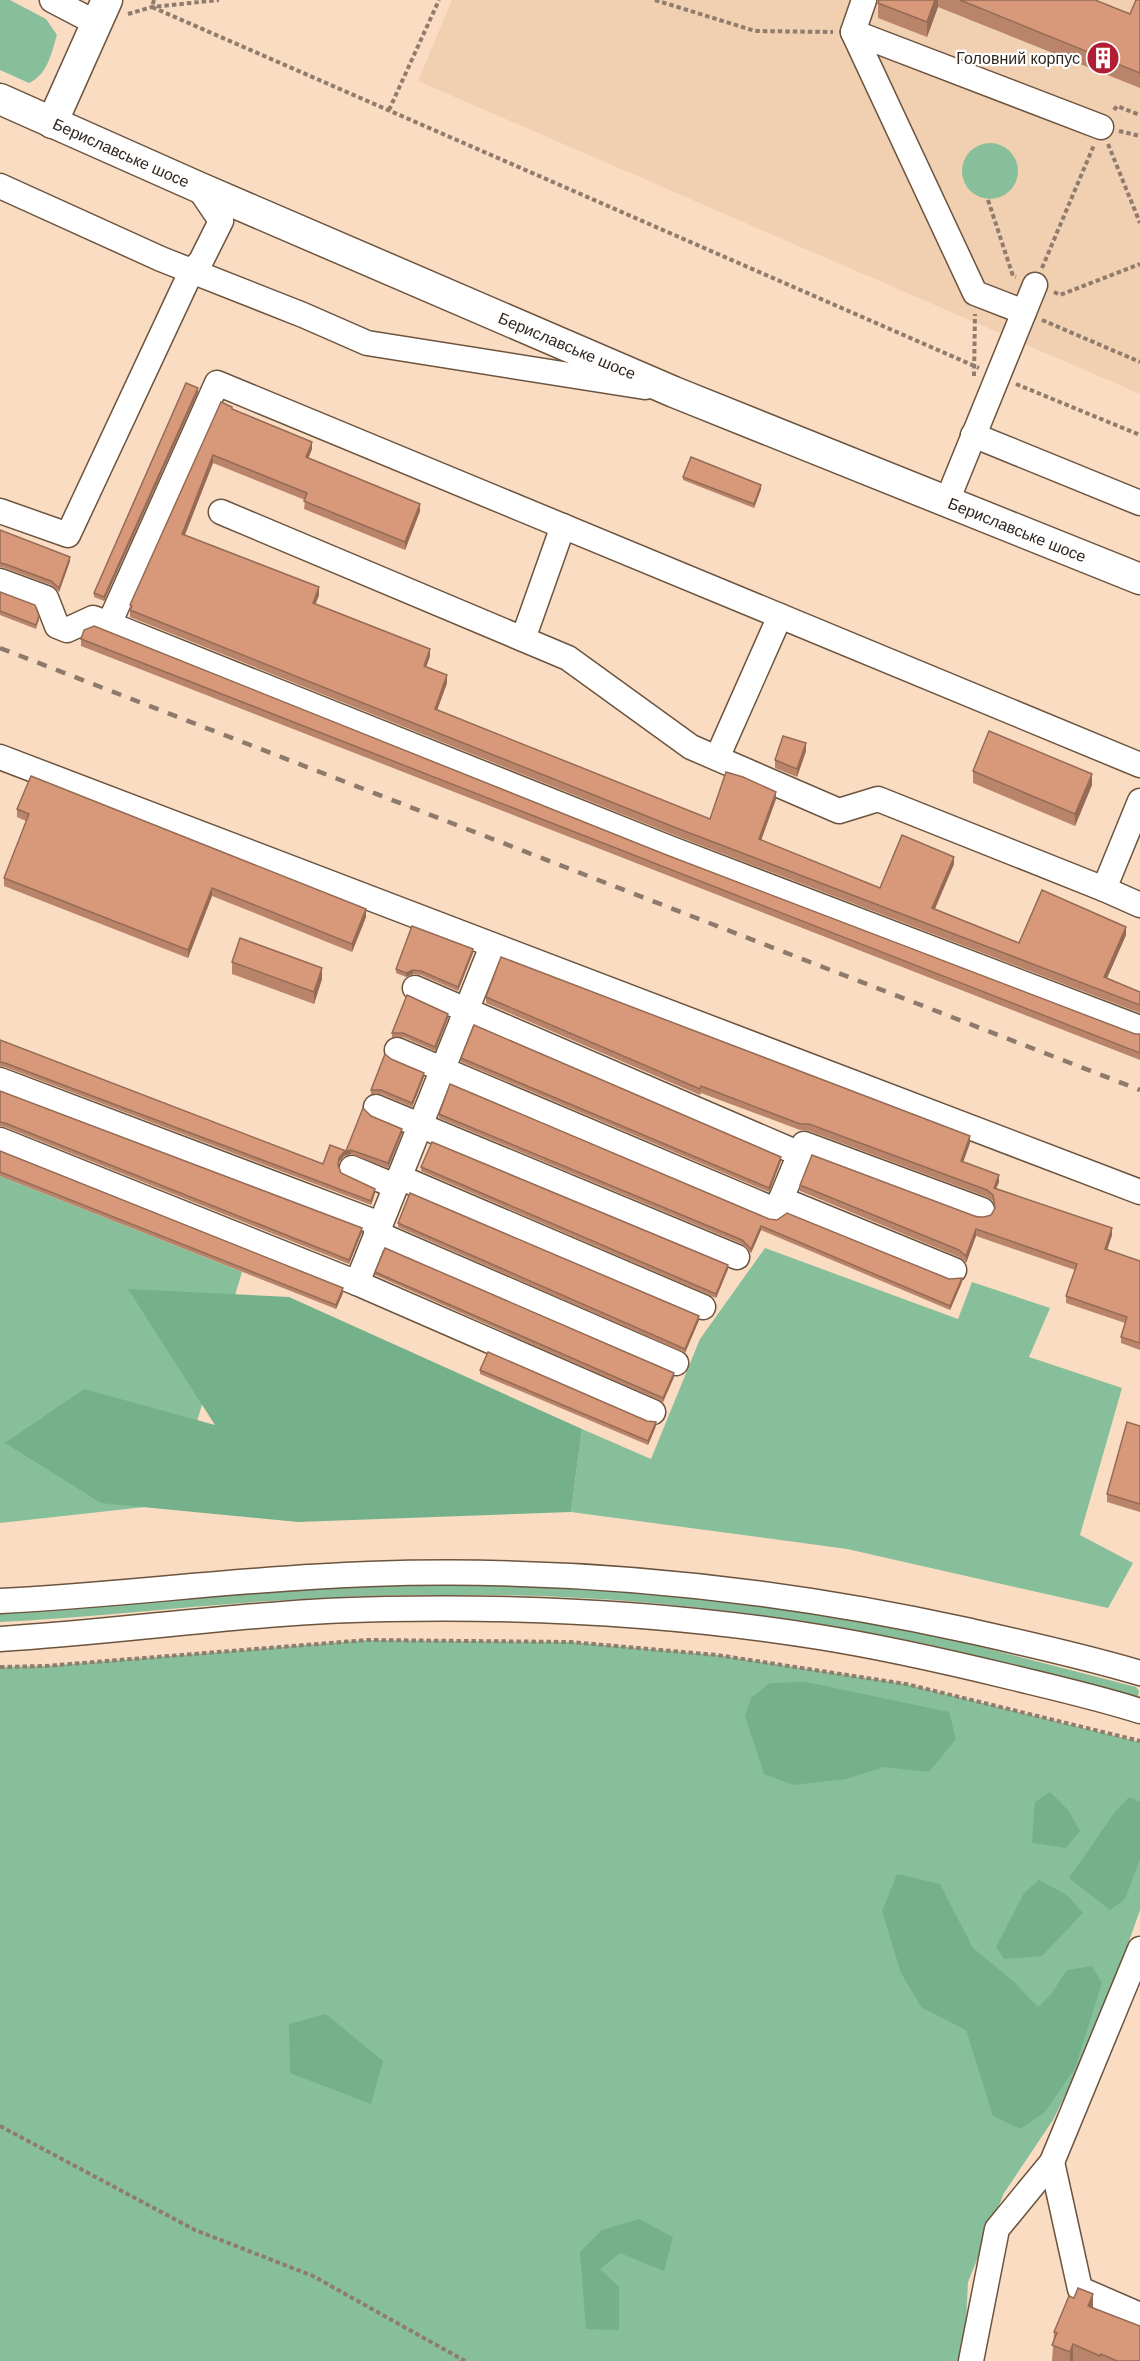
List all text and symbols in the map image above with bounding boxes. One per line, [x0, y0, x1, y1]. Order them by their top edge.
building icon: Головний корпус [1085, 40, 1121, 76]
place label: Головний корпус [956, 50, 1080, 67]
street label: Бериславське шосе [50, 115, 192, 191]
street label: Бериславське шосе [496, 309, 638, 383]
street label: Бериславське шосе [946, 495, 1089, 566]

